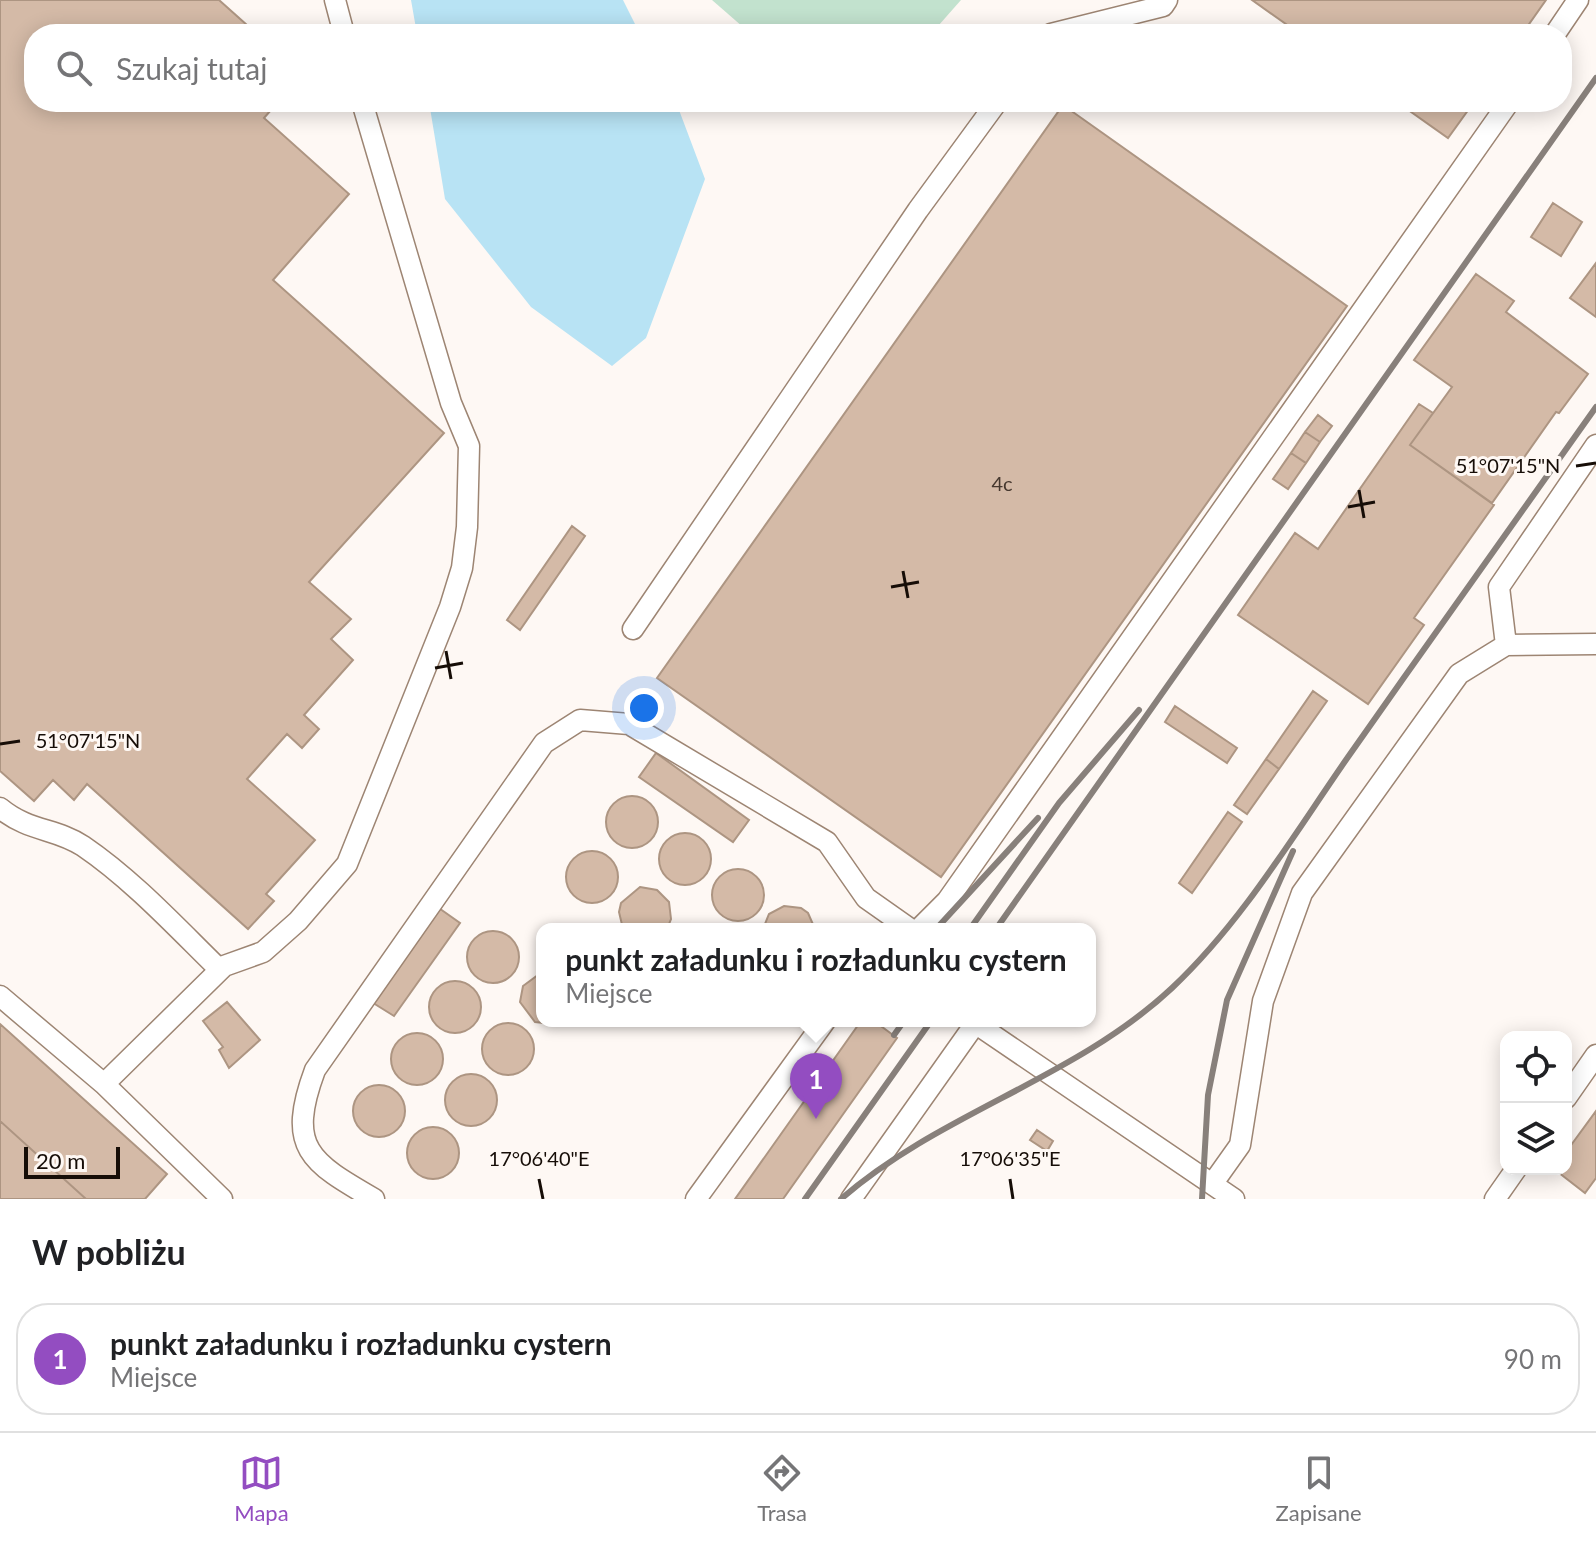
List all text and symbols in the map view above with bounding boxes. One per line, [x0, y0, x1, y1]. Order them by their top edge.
search box [24, 24, 1572, 112]
icon: search [52, 46, 96, 90]
text: Szukaj tutaj [116, 50, 267, 86]
text: 51°07'15"N [1456, 453, 1560, 477]
house number: 4c [991, 471, 1013, 495]
your location [624, 688, 664, 728]
text: 51°07'15"N [36, 728, 140, 752]
popup [536, 923, 1096, 1027]
text: punkt załadunku i rozładunku cystern [565, 941, 1067, 977]
text: Miejsce [565, 977, 653, 1009]
map controls [1500, 1031, 1572, 1175]
button: locate [1500, 1031, 1572, 1103]
pin: 1 [790, 1053, 842, 1119]
button: layers [1500, 1103, 1572, 1175]
scale bar [24, 1143, 120, 1179]
text: 17°06'40"E [489, 1146, 589, 1170]
text: 17°06'35"E [960, 1146, 1060, 1170]
text: 20 m [36, 1147, 85, 1174]
text: W pobliżu [32, 1231, 186, 1272]
text: punkt załadunku i rozładunku cystern [110, 1325, 612, 1361]
text: 1 [52, 1343, 68, 1375]
text: 90 m [1504, 1343, 1562, 1375]
text: Miejsce [110, 1361, 197, 1393]
tab: Mapa [234, 1451, 289, 1526]
tab: Trasa [757, 1451, 807, 1526]
tab: Zapisane [1276, 1451, 1362, 1526]

